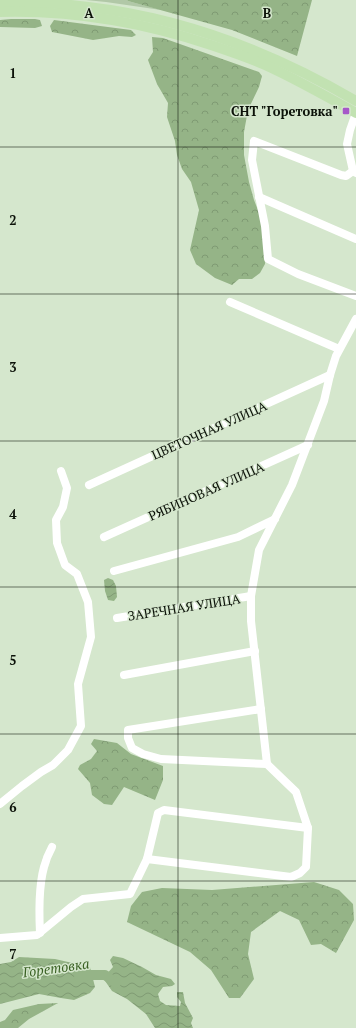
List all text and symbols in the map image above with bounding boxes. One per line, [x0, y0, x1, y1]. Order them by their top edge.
text: A [84, 4, 94, 22]
text: B [263, 4, 271, 22]
text: 1 [9, 64, 17, 82]
place label: СНТ "Горетовка" [231, 102, 338, 120]
marker: СНТ "Горетовка" [341, 106, 351, 116]
text: 2 [9, 211, 17, 229]
text: 3 [9, 358, 17, 376]
street label: ЦВЕТОЧНАЯ УЛИЦА [148, 396, 270, 464]
street label: РЯБИНОВАЯ УЛИЦА [145, 457, 267, 525]
text: 4 [9, 505, 17, 523]
street label: ЗАРЕЧНАЯ УЛИЦА [126, 589, 242, 625]
text: 5 [9, 651, 17, 669]
text: 6 [9, 798, 17, 816]
text: 7 [9, 945, 17, 963]
water label: Горетовка [20, 953, 90, 982]

